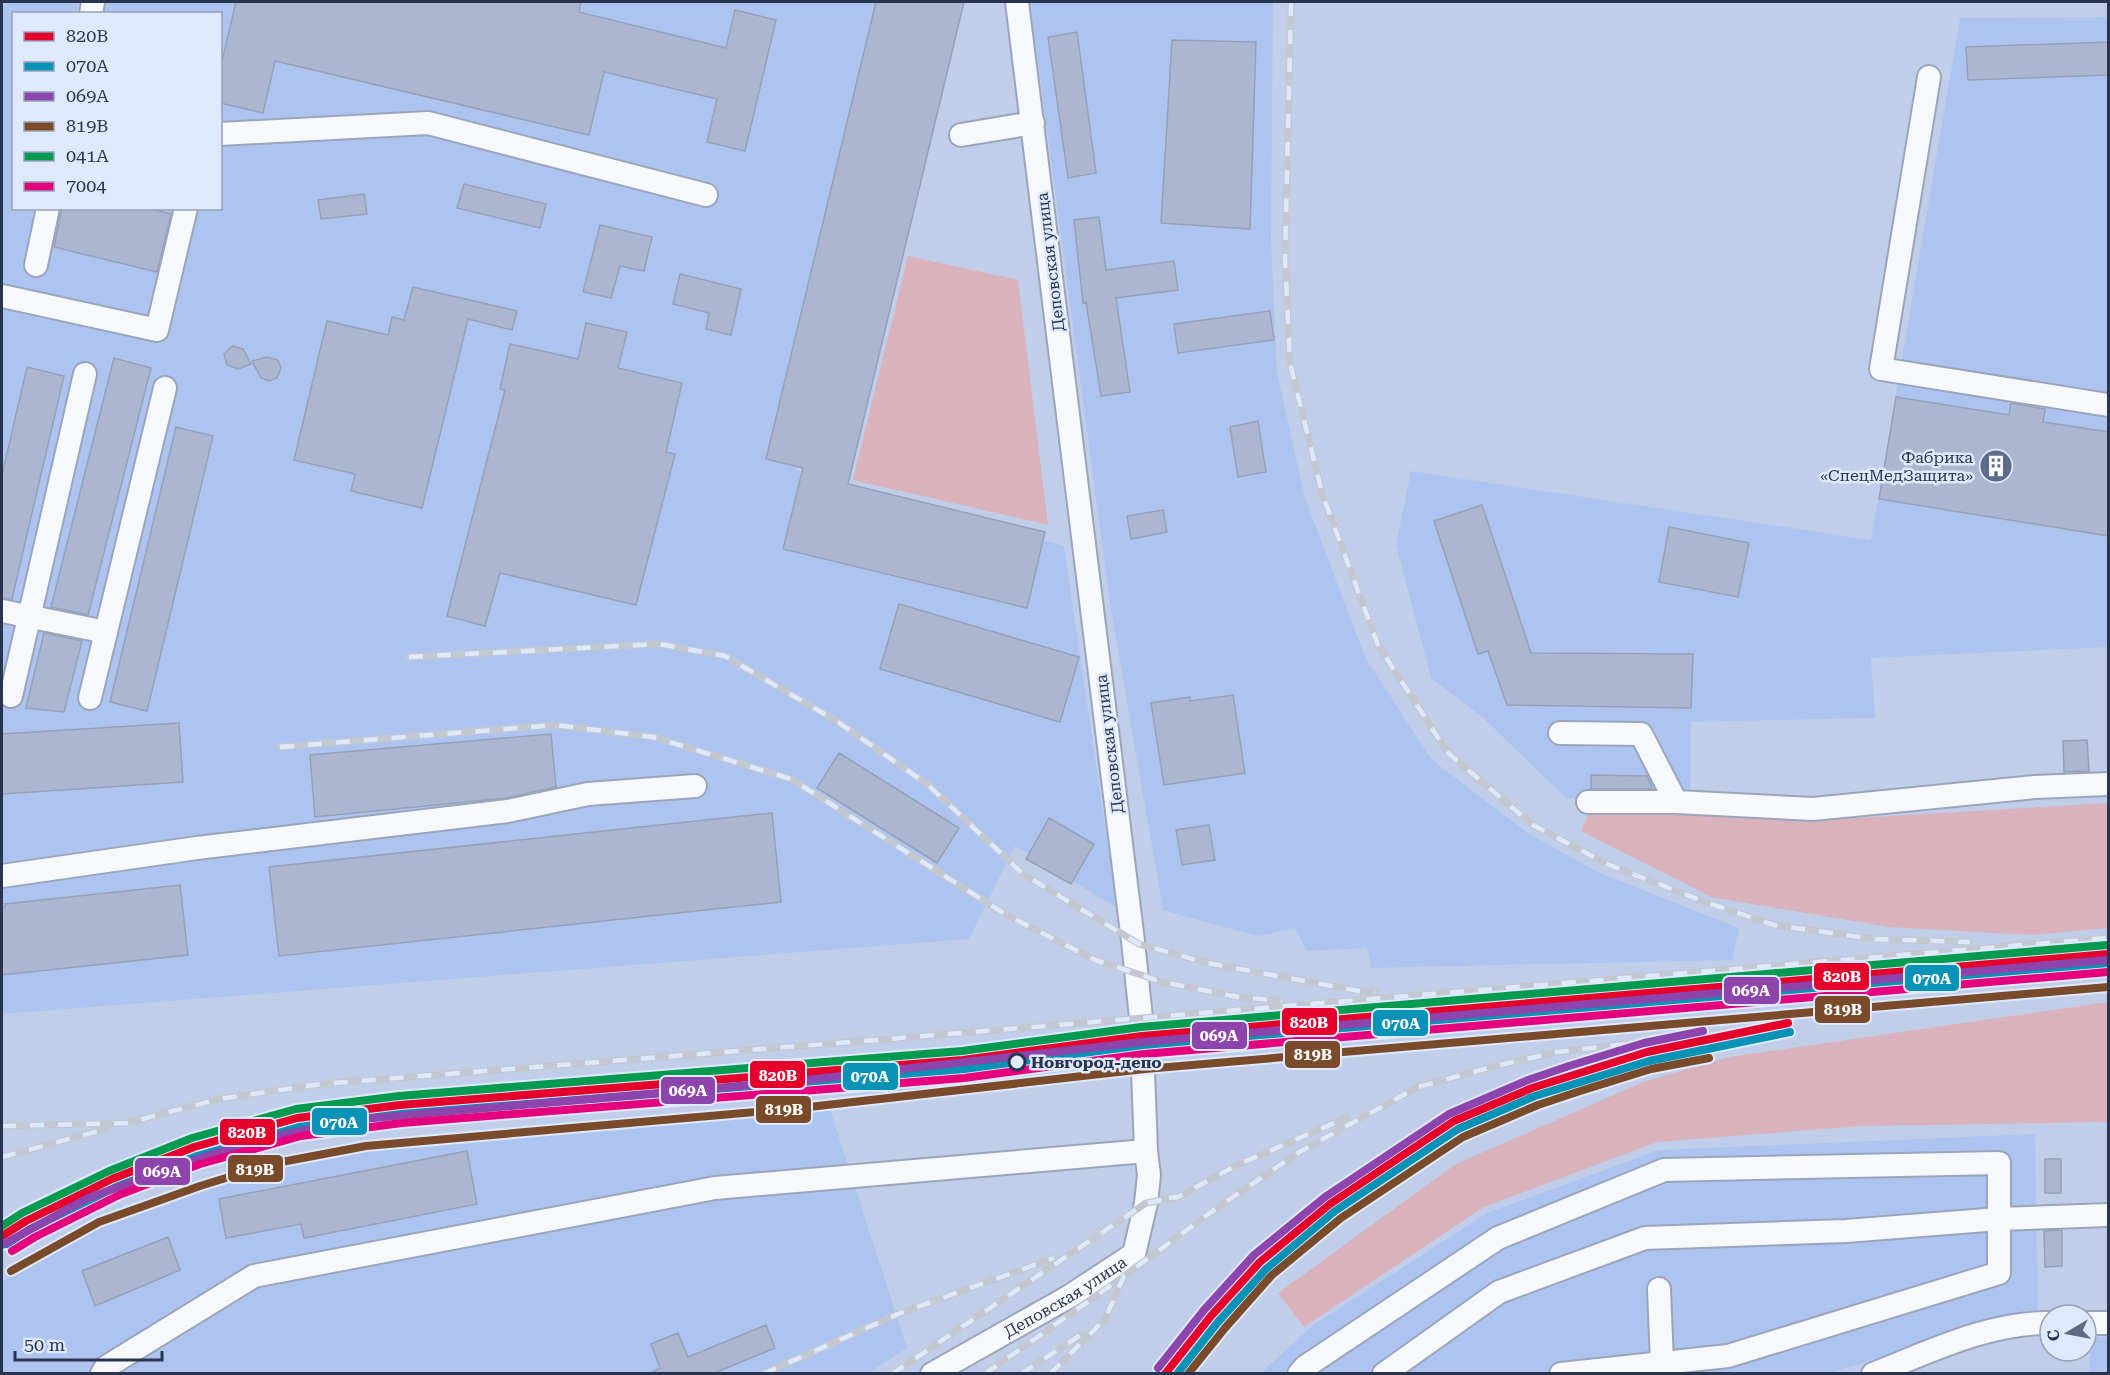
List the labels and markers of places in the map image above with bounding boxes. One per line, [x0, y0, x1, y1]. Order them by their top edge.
place label: Фабрика «СпецМедЗащита» [1820, 448, 1973, 485]
building icon: Фабрика «СпецМедЗащита» [1978, 448, 2014, 484]
marker: Новгород-депо [1008, 1053, 1026, 1071]
place label: Новгород-депо [1031, 1053, 1162, 1072]

